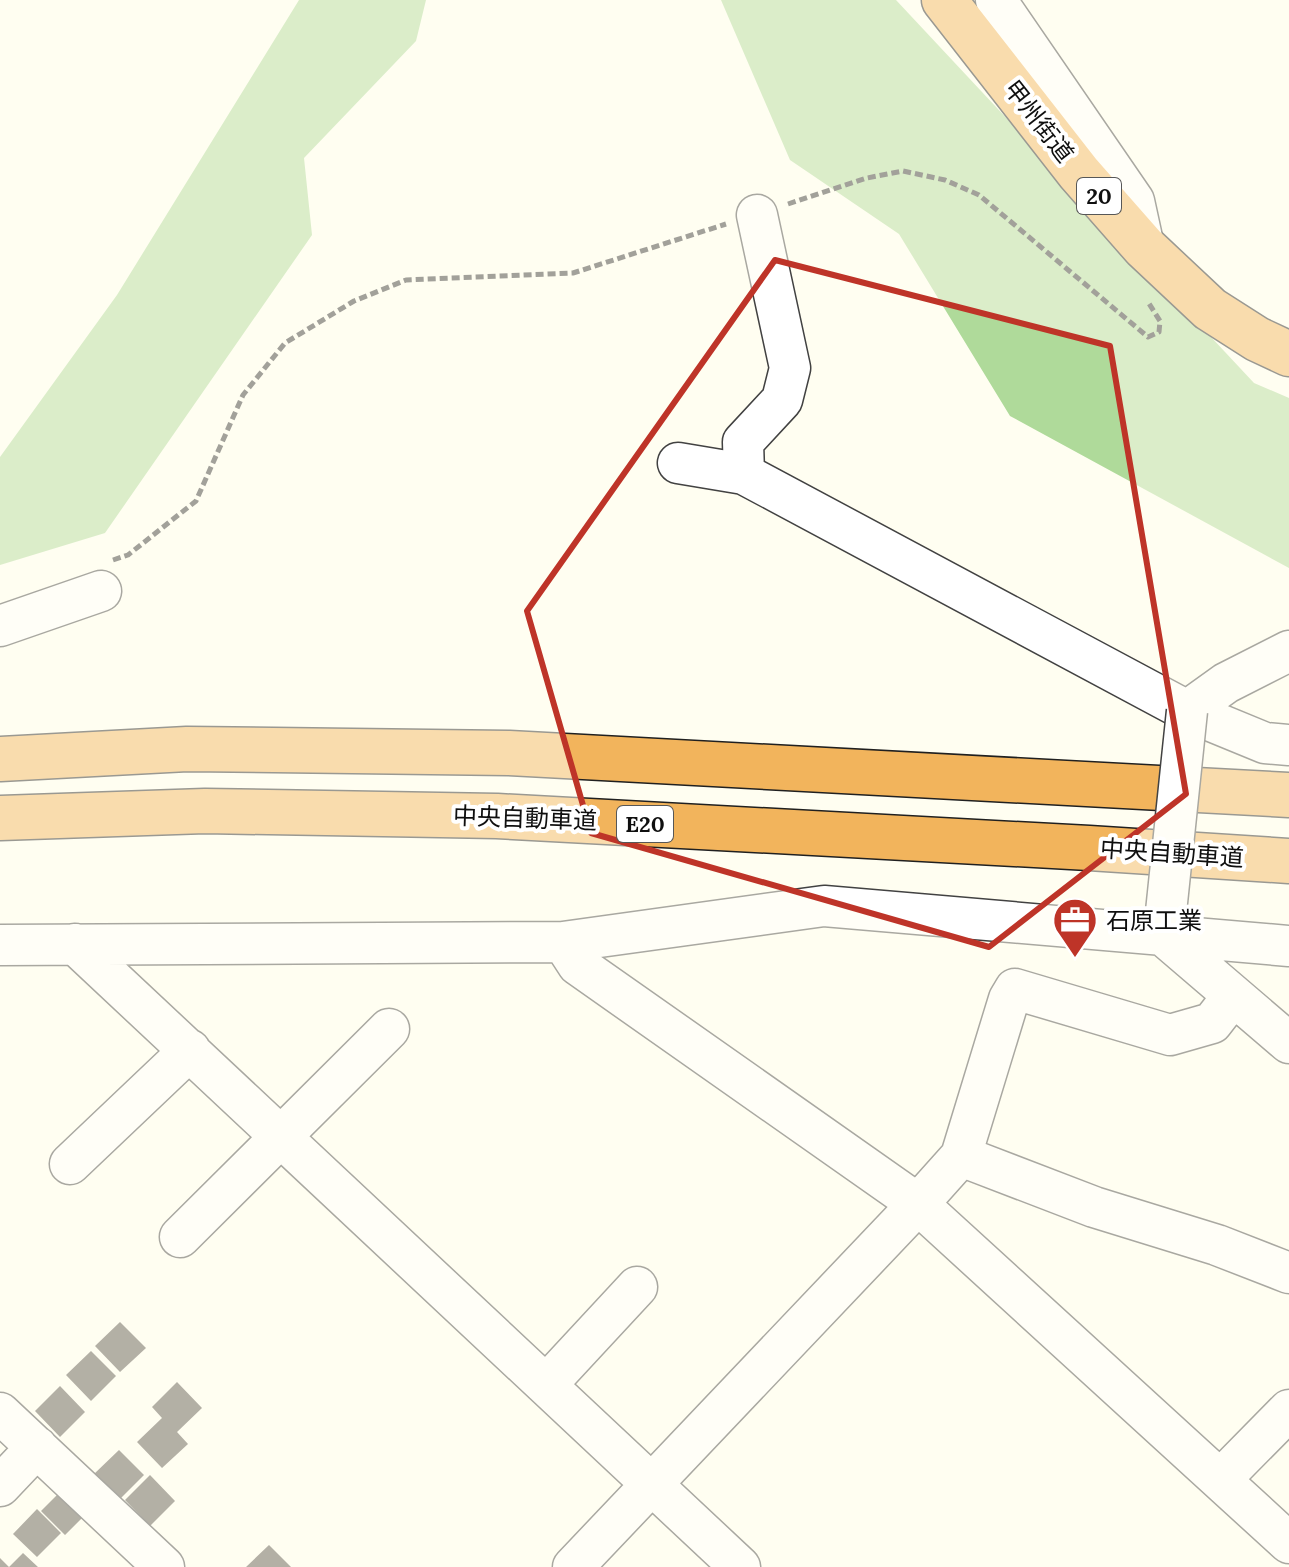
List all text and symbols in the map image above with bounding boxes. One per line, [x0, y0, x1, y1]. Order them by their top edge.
street label: 甲州街道 [997, 74, 1081, 168]
road number: 20 [1077, 178, 1121, 214]
street label: 中央自動車道 [453, 800, 597, 836]
road number: E20 [617, 806, 673, 842]
street label: 中央自動車道 [1099, 833, 1245, 873]
office icon: 石原工業 [1051, 896, 1099, 959]
place label: 石原工業 [1106, 905, 1202, 936]

